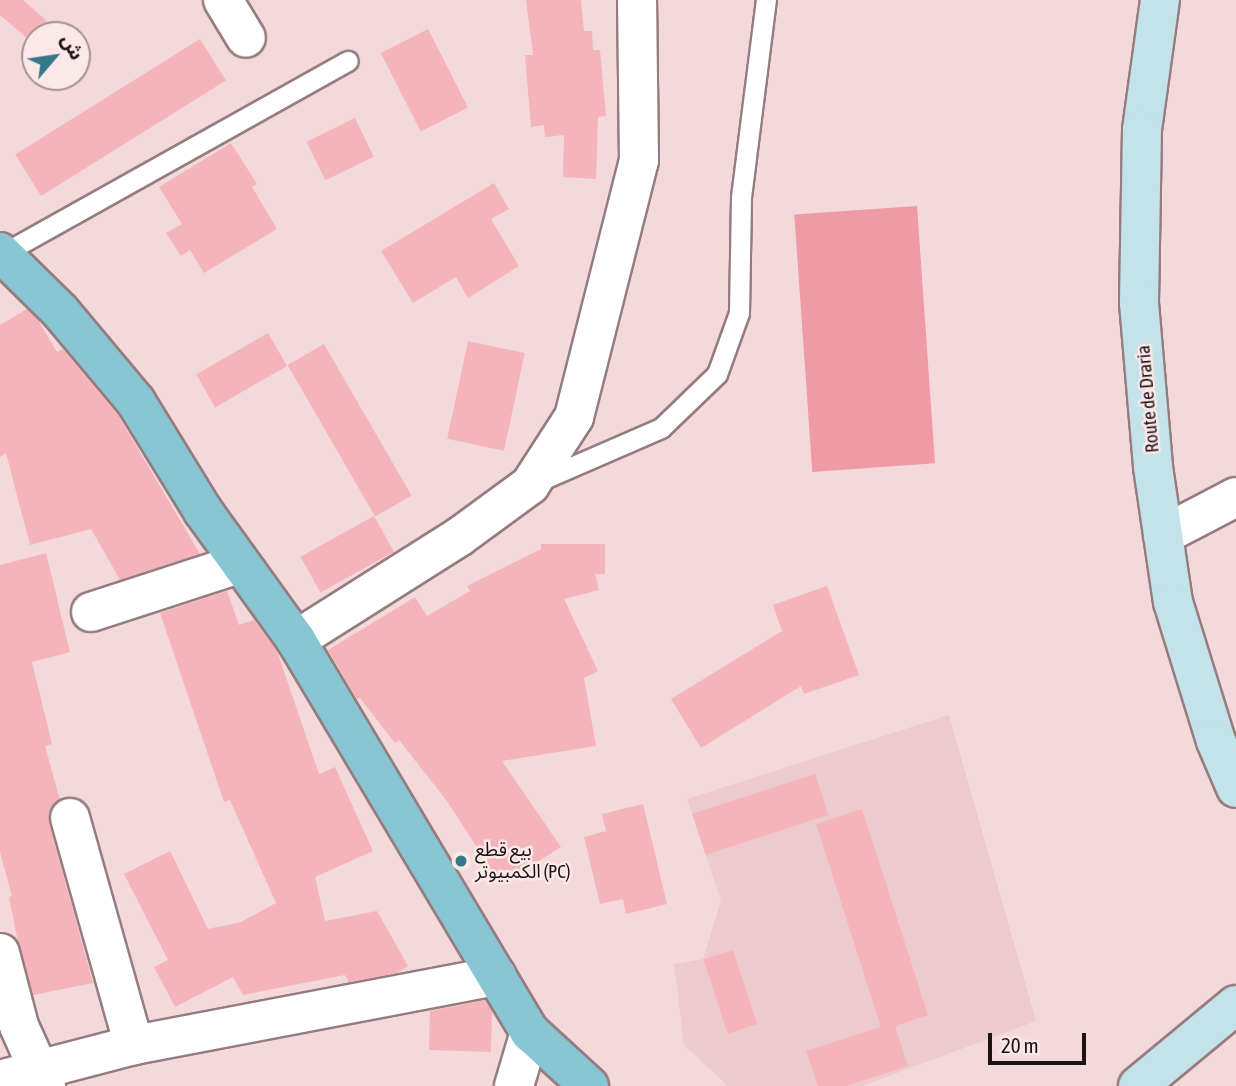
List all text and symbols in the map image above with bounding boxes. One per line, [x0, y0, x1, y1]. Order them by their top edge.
north arrow [21, 21, 91, 91]
text: ش [57, 30, 89, 64]
street label: Route de Draria [1132, 344, 1164, 454]
place label: بيع قطع الكمبيوتر (PC) [475, 839, 570, 883]
marker: بيع قطع الكمبيوتر (PC) [453, 853, 469, 869]
scale bar [991, 1020, 1089, 1064]
text: 20 m [1001, 1033, 1039, 1057]

